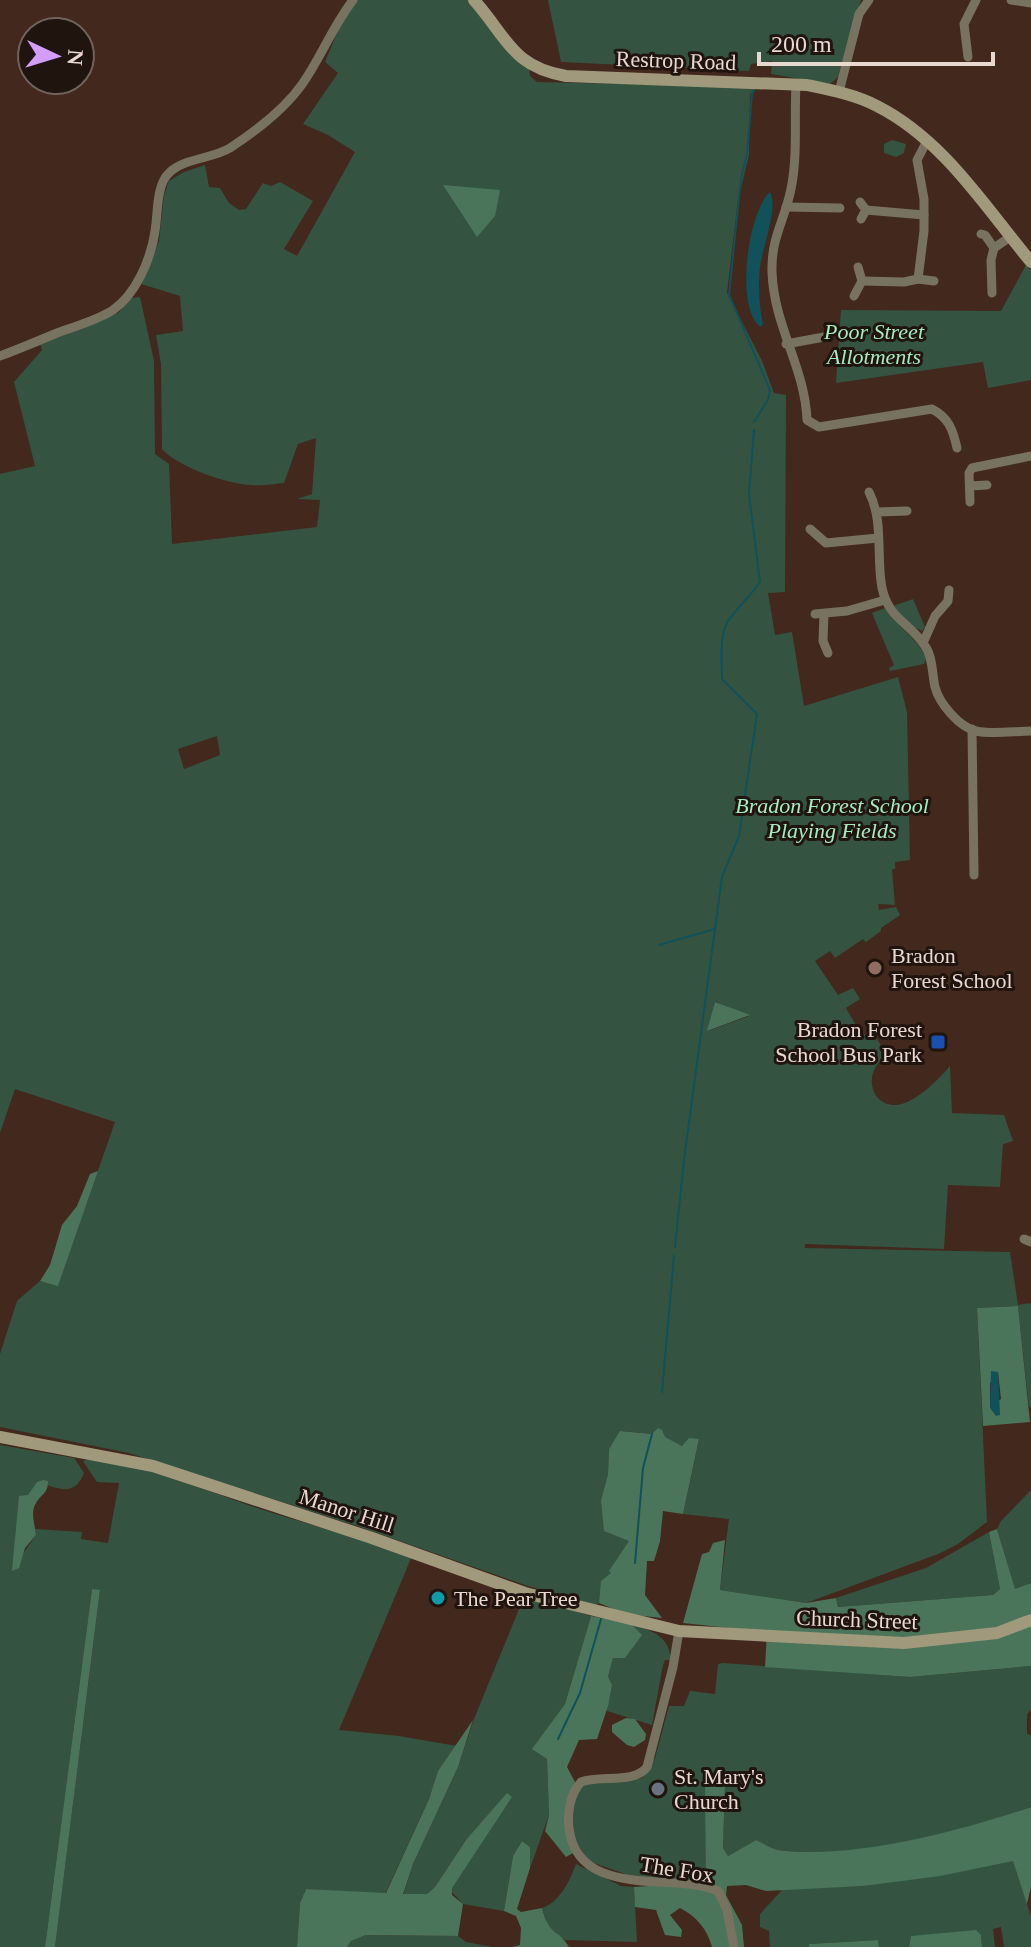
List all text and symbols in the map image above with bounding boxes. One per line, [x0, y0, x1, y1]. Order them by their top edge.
north arrow [16, 16, 96, 96]
scale bar [759, 16, 993, 66]
text: 200 m [771, 31, 832, 57]
street label: Restrop Road [615, 46, 737, 75]
text: N [62, 49, 88, 66]
park label: Poor Street Allotments [823, 319, 925, 369]
park label: Bradon Forest School Playing Fields [735, 793, 929, 843]
place label: Bradon Forest School [891, 943, 1013, 993]
marker: Bradon Forest School [866, 959, 884, 977]
place label: Bradon Forest School Bus Park [775, 1017, 922, 1067]
marker: Bradon Forest School Bus Park [929, 1033, 947, 1051]
street label: Manor Hill [296, 1483, 397, 1538]
place label: The Pear Tree [454, 1586, 577, 1611]
marker: The Pear Tree [429, 1589, 447, 1607]
street label: Church Street [796, 1605, 918, 1634]
place label: St. Mary's Church [674, 1764, 764, 1814]
marker: St. Mary's Church [649, 1780, 667, 1798]
street label: The Fox [638, 1851, 715, 1888]

